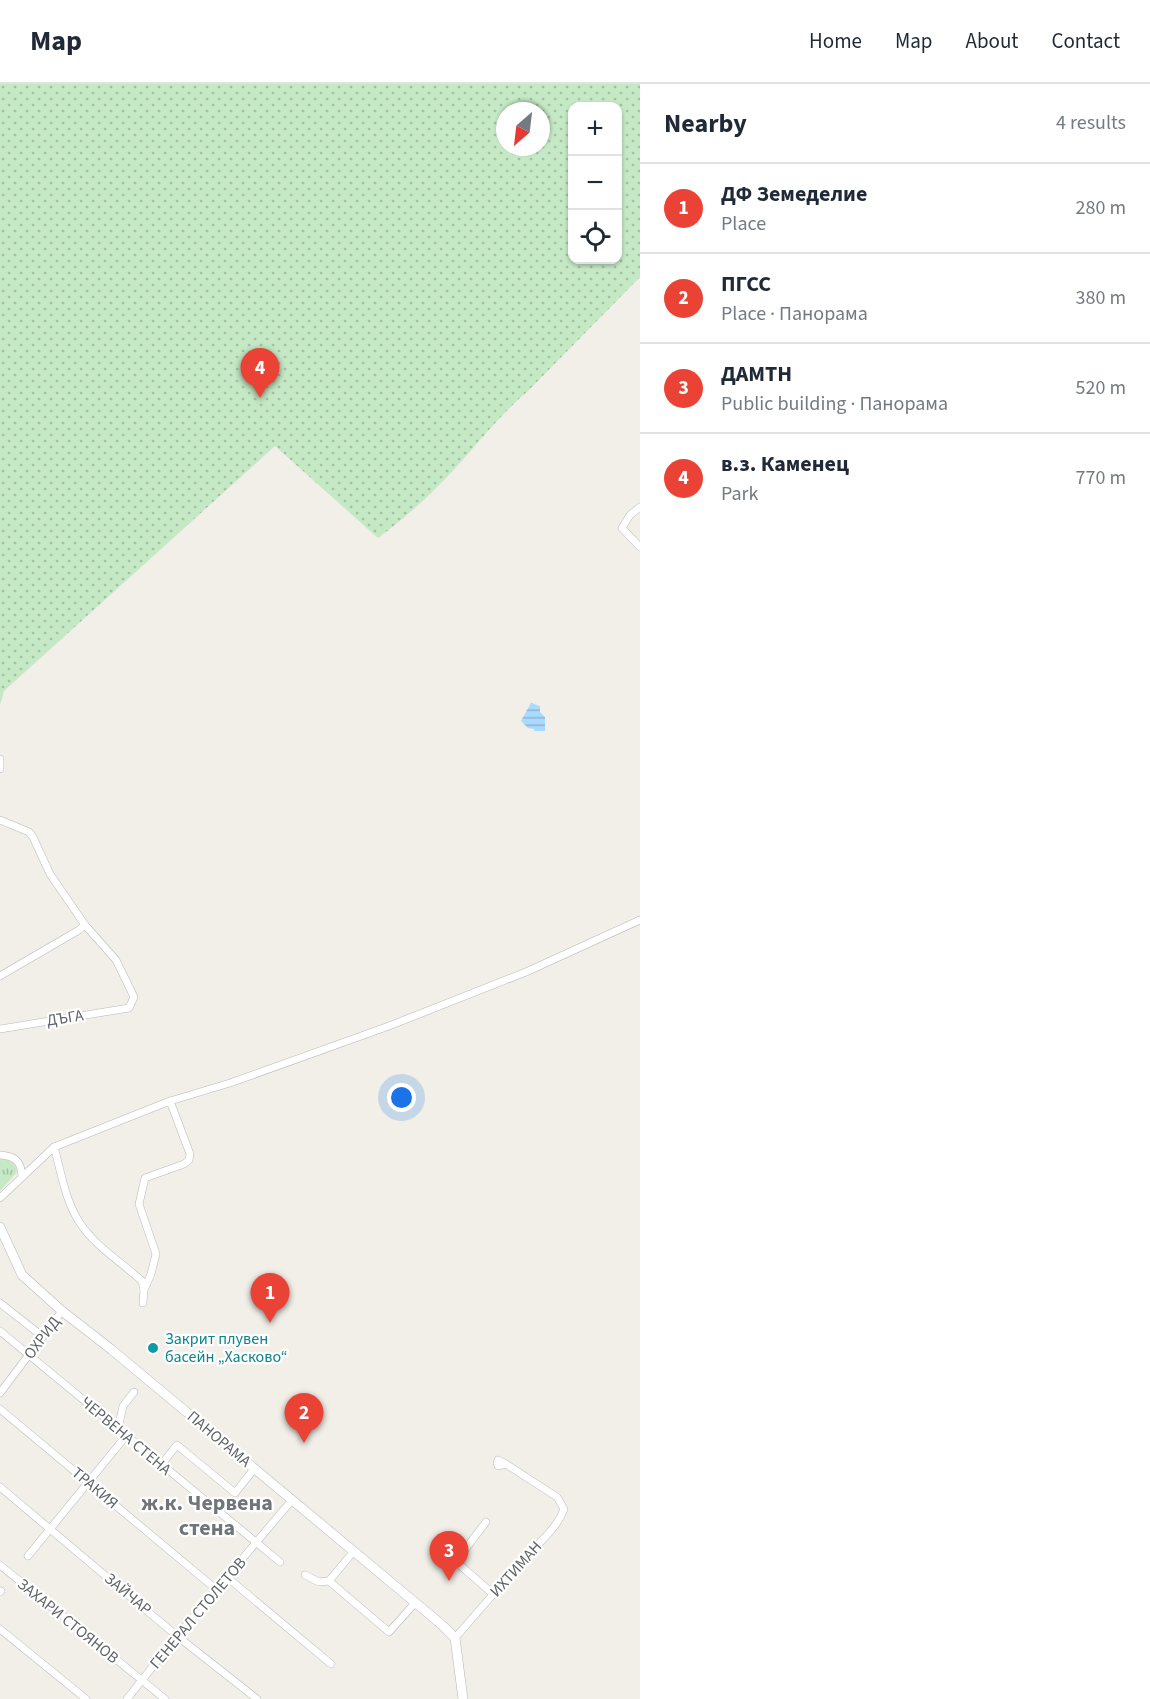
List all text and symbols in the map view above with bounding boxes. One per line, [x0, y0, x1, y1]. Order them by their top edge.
text: Map [30, 21, 82, 61]
text: Home [809, 26, 862, 56]
text: Map [895, 26, 933, 56]
text: About [966, 26, 1018, 56]
text: Contact [1051, 26, 1120, 56]
north arrow [496, 102, 550, 156]
map controls [568, 102, 622, 264]
button: + [568, 102, 622, 156]
text: Nearby [664, 105, 747, 142]
text: 4 results [1056, 109, 1126, 137]
button: − [568, 156, 622, 210]
text: ДФ Земеделие [721, 178, 867, 210]
text: 1 [678, 194, 689, 222]
text: 280 m [1076, 194, 1126, 222]
button: locate [568, 210, 622, 264]
text: Place [721, 210, 766, 238]
text: ПГСС [721, 268, 771, 300]
text: 2 [678, 284, 689, 312]
text: 380 m [1076, 284, 1126, 312]
text: Place · Панорама [721, 300, 868, 328]
pin: 4 [240, 348, 280, 398]
text: ДАМТН [721, 358, 792, 390]
text: 3 [678, 374, 689, 402]
text: 520 m [1076, 374, 1126, 402]
text: Public building · Панорама [721, 390, 948, 418]
text: в.з. Каменец [721, 448, 849, 480]
text: 4 [678, 464, 689, 492]
text: 770 m [1076, 464, 1126, 492]
text: Park [721, 480, 758, 508]
street label: ДЪГА [45, 1004, 85, 1032]
your location [387, 1083, 416, 1112]
pin: 1 [250, 1274, 290, 1323]
street label: ОХРИД [19, 1312, 65, 1364]
place label: Закрит плувен басейн „Хасково“ [165, 1328, 288, 1368]
marker: Закрит плувен басейн „Хасково“ [146, 1341, 160, 1355]
street label: ЧЕРВЕНА СТЕНА [76, 1392, 176, 1481]
pin: 2 [284, 1394, 324, 1443]
street label: ПАНОРАМА [182, 1406, 256, 1472]
street label: ТРАКИЯ [67, 1462, 123, 1514]
district label: ж.к. Червена стена [141, 1487, 273, 1544]
pin: 3 [430, 1532, 468, 1581]
street label: ИХТИМАН [485, 1536, 547, 1602]
street label: ГЕНЕРАЛ СТОЛЕТОВ [145, 1552, 251, 1674]
street label: ЗАЙЧАР [100, 1568, 156, 1620]
street label: ЗАХАРИ СТОЯНОВ [13, 1573, 123, 1669]

